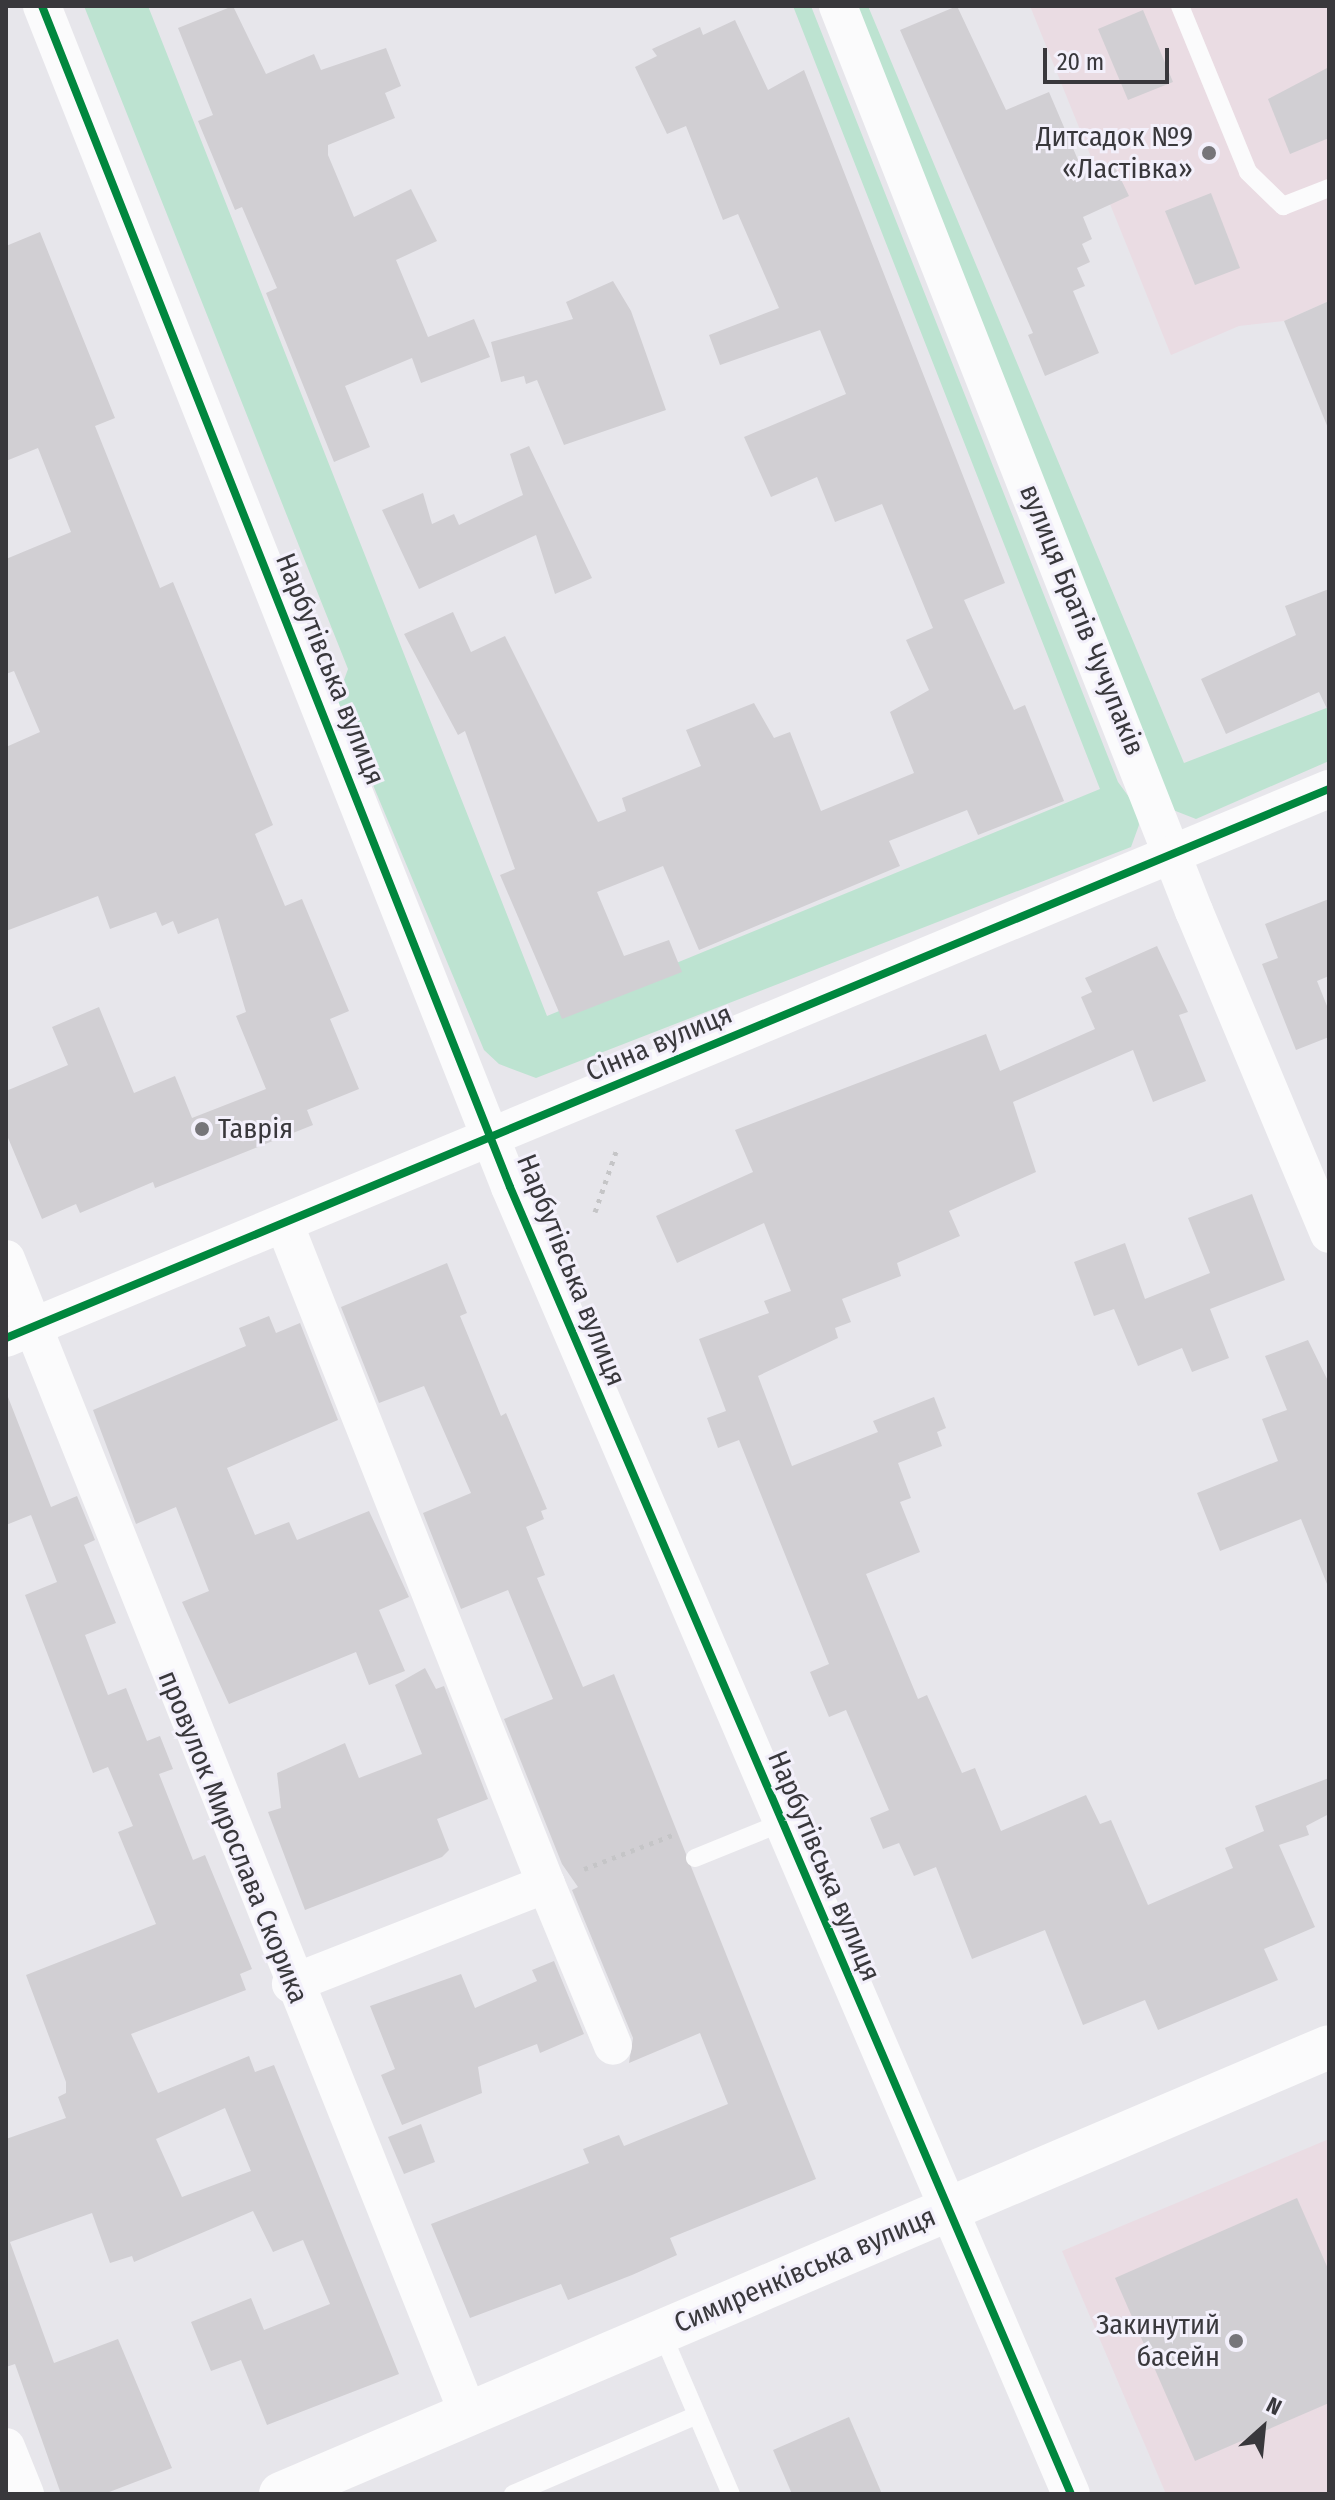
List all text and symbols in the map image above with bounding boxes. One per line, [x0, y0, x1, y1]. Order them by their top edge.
scale bar [1047, 32, 1173, 82]
text: 20 m [1057, 48, 1104, 76]
place label: Дитсадок №9 «Ластівка» [1036, 120, 1193, 186]
marker: Дитсадок №9 «Ластівка» [1200, 144, 1218, 162]
street label: вулиця Братів Чучупаків [1012, 480, 1152, 760]
street label: Нарбутівська вулиця [268, 548, 392, 790]
street label: Сінна вулиця [581, 997, 737, 1089]
place label: Таврія [218, 1112, 293, 1146]
marker: Таврія [193, 1120, 211, 1138]
street label: Нарбутівська вулиця [509, 1149, 633, 1391]
street label: провулок Мирослава Скорика [151, 1666, 315, 2008]
street label: Нарбутівська вулиця [760, 1746, 888, 1986]
street label: Симиренківська вулиця [669, 2200, 941, 2340]
place label: Закинутий басейн [1096, 2308, 1220, 2374]
marker: Закинутий басейн [1227, 2332, 1245, 2350]
north arrow [1223, 2388, 1303, 2468]
text: N [1262, 2391, 1286, 2421]

